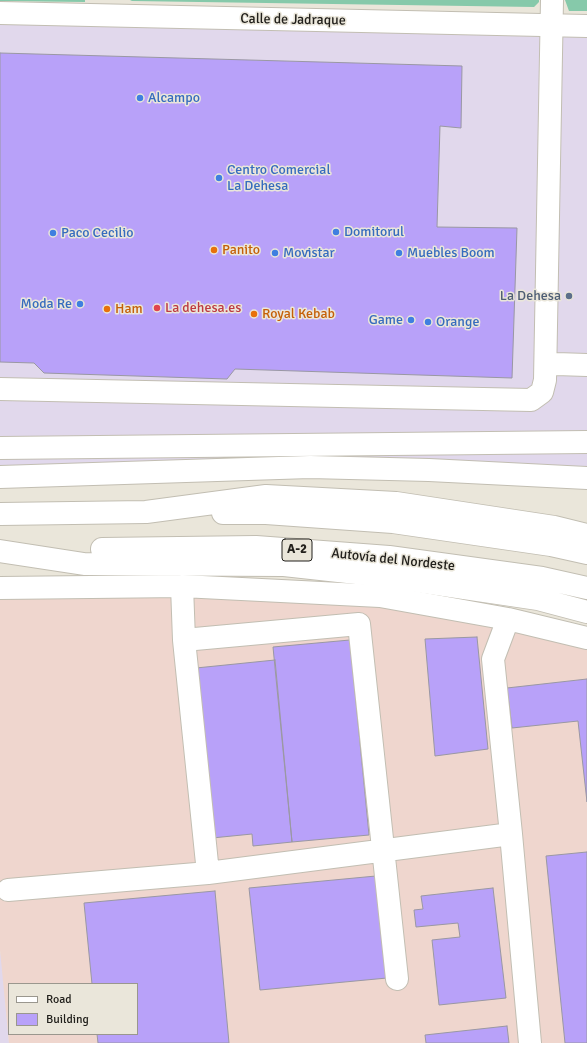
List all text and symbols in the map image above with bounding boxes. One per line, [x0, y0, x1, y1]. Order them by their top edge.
street label: Calle de Jadraque [240, 11, 346, 29]
place label: Alcampo [148, 90, 200, 106]
marker: Alcampo [135, 93, 145, 103]
place label: Centro Comercial La Dehesa [227, 162, 331, 194]
marker: Centro Comercial La Dehesa [214, 173, 224, 183]
place label: Domitorul [344, 224, 404, 240]
place label: Paco Cecilio [61, 225, 134, 241]
marker: Domitorul [331, 227, 341, 237]
marker: Paco Cecilio [48, 228, 58, 238]
place label: Panito [222, 242, 260, 258]
marker: Panito [209, 245, 219, 255]
place label: Movistar [283, 245, 335, 261]
place label: Muebles Boom [407, 245, 495, 261]
marker: Movistar [270, 248, 280, 258]
marker: Muebles Boom [394, 248, 404, 258]
place label: La Dehesa [500, 288, 561, 304]
marker: La Dehesa [564, 291, 574, 301]
place label: Moda Re [21, 296, 72, 312]
marker: Moda Re [75, 299, 85, 309]
place label: La dehesa.es [165, 300, 241, 316]
place label: Ham [115, 301, 143, 317]
marker: La dehesa.es [152, 303, 162, 313]
marker: Ham [102, 304, 112, 314]
place label: Royal Kebab [262, 306, 335, 322]
marker: Royal Kebab [249, 309, 259, 319]
place label: Game [369, 312, 403, 328]
place label: Orange [436, 314, 479, 330]
marker: Game [406, 315, 416, 325]
marker: Orange [423, 317, 433, 327]
road number: A-2 [282, 539, 312, 561]
street label: Autovía del Nordeste [330, 545, 456, 575]
legend [8, 983, 138, 1035]
text: Road [46, 992, 72, 1007]
text: Building [46, 1012, 89, 1027]

